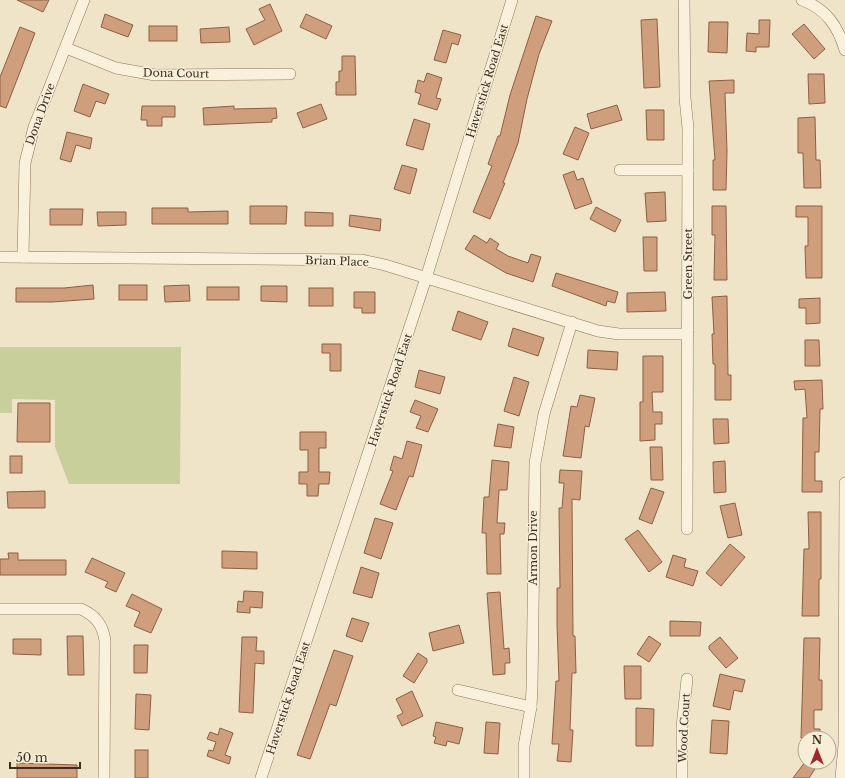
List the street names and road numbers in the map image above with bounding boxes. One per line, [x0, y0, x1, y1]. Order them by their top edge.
street label: Haverstick Road East [463, 22, 511, 140]
street label: Dona Court [143, 65, 210, 81]
street label: Dona Drive [22, 81, 58, 147]
street label: Green Street [681, 228, 695, 300]
street label: Brian Place [305, 253, 369, 269]
street label: Haverstick Road East [365, 331, 415, 448]
street label: Armon Drive [526, 511, 540, 586]
street label: Haverstick Road East [263, 639, 313, 756]
street label: Wood Court [675, 692, 693, 764]

